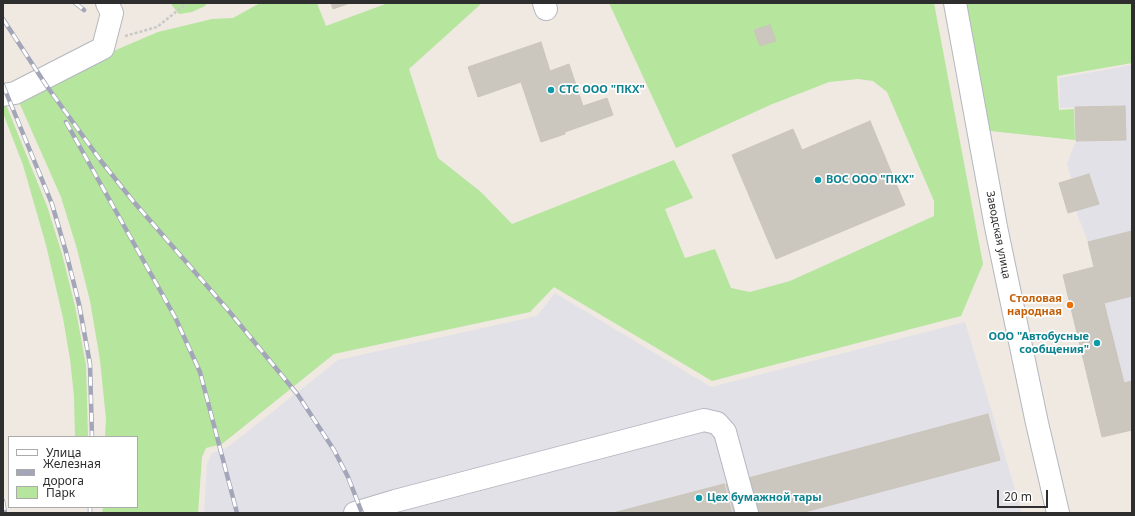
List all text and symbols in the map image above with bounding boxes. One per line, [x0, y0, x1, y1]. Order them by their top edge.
place label: СТС ООО "ПКХ" [559, 83, 645, 97]
marker: СТС ООО "ПКХ" [546, 85, 556, 95]
place label: ВОС ООО "ПКХ" [826, 173, 914, 187]
marker: ВОС ООО "ПКХ" [813, 175, 823, 185]
street label: Заводская улица [983, 190, 1013, 280]
place label: Столовая народная [1007, 292, 1062, 318]
marker: Столовая народная [1065, 300, 1075, 310]
place label: ООО "Автобусные сообщения" [988, 330, 1089, 356]
marker: ООО "Автобусные сообщения" [1092, 338, 1102, 348]
legend [8, 436, 138, 508]
text: Улица [46, 444, 81, 461]
text: Железная дорога [43, 455, 101, 489]
scale bar [999, 482, 1050, 508]
text: Парк [46, 484, 75, 501]
text: 20 m [1004, 488, 1032, 505]
place label: Цех бумажной тары [707, 491, 822, 505]
marker: Цех бумажной тары [694, 493, 704, 503]

